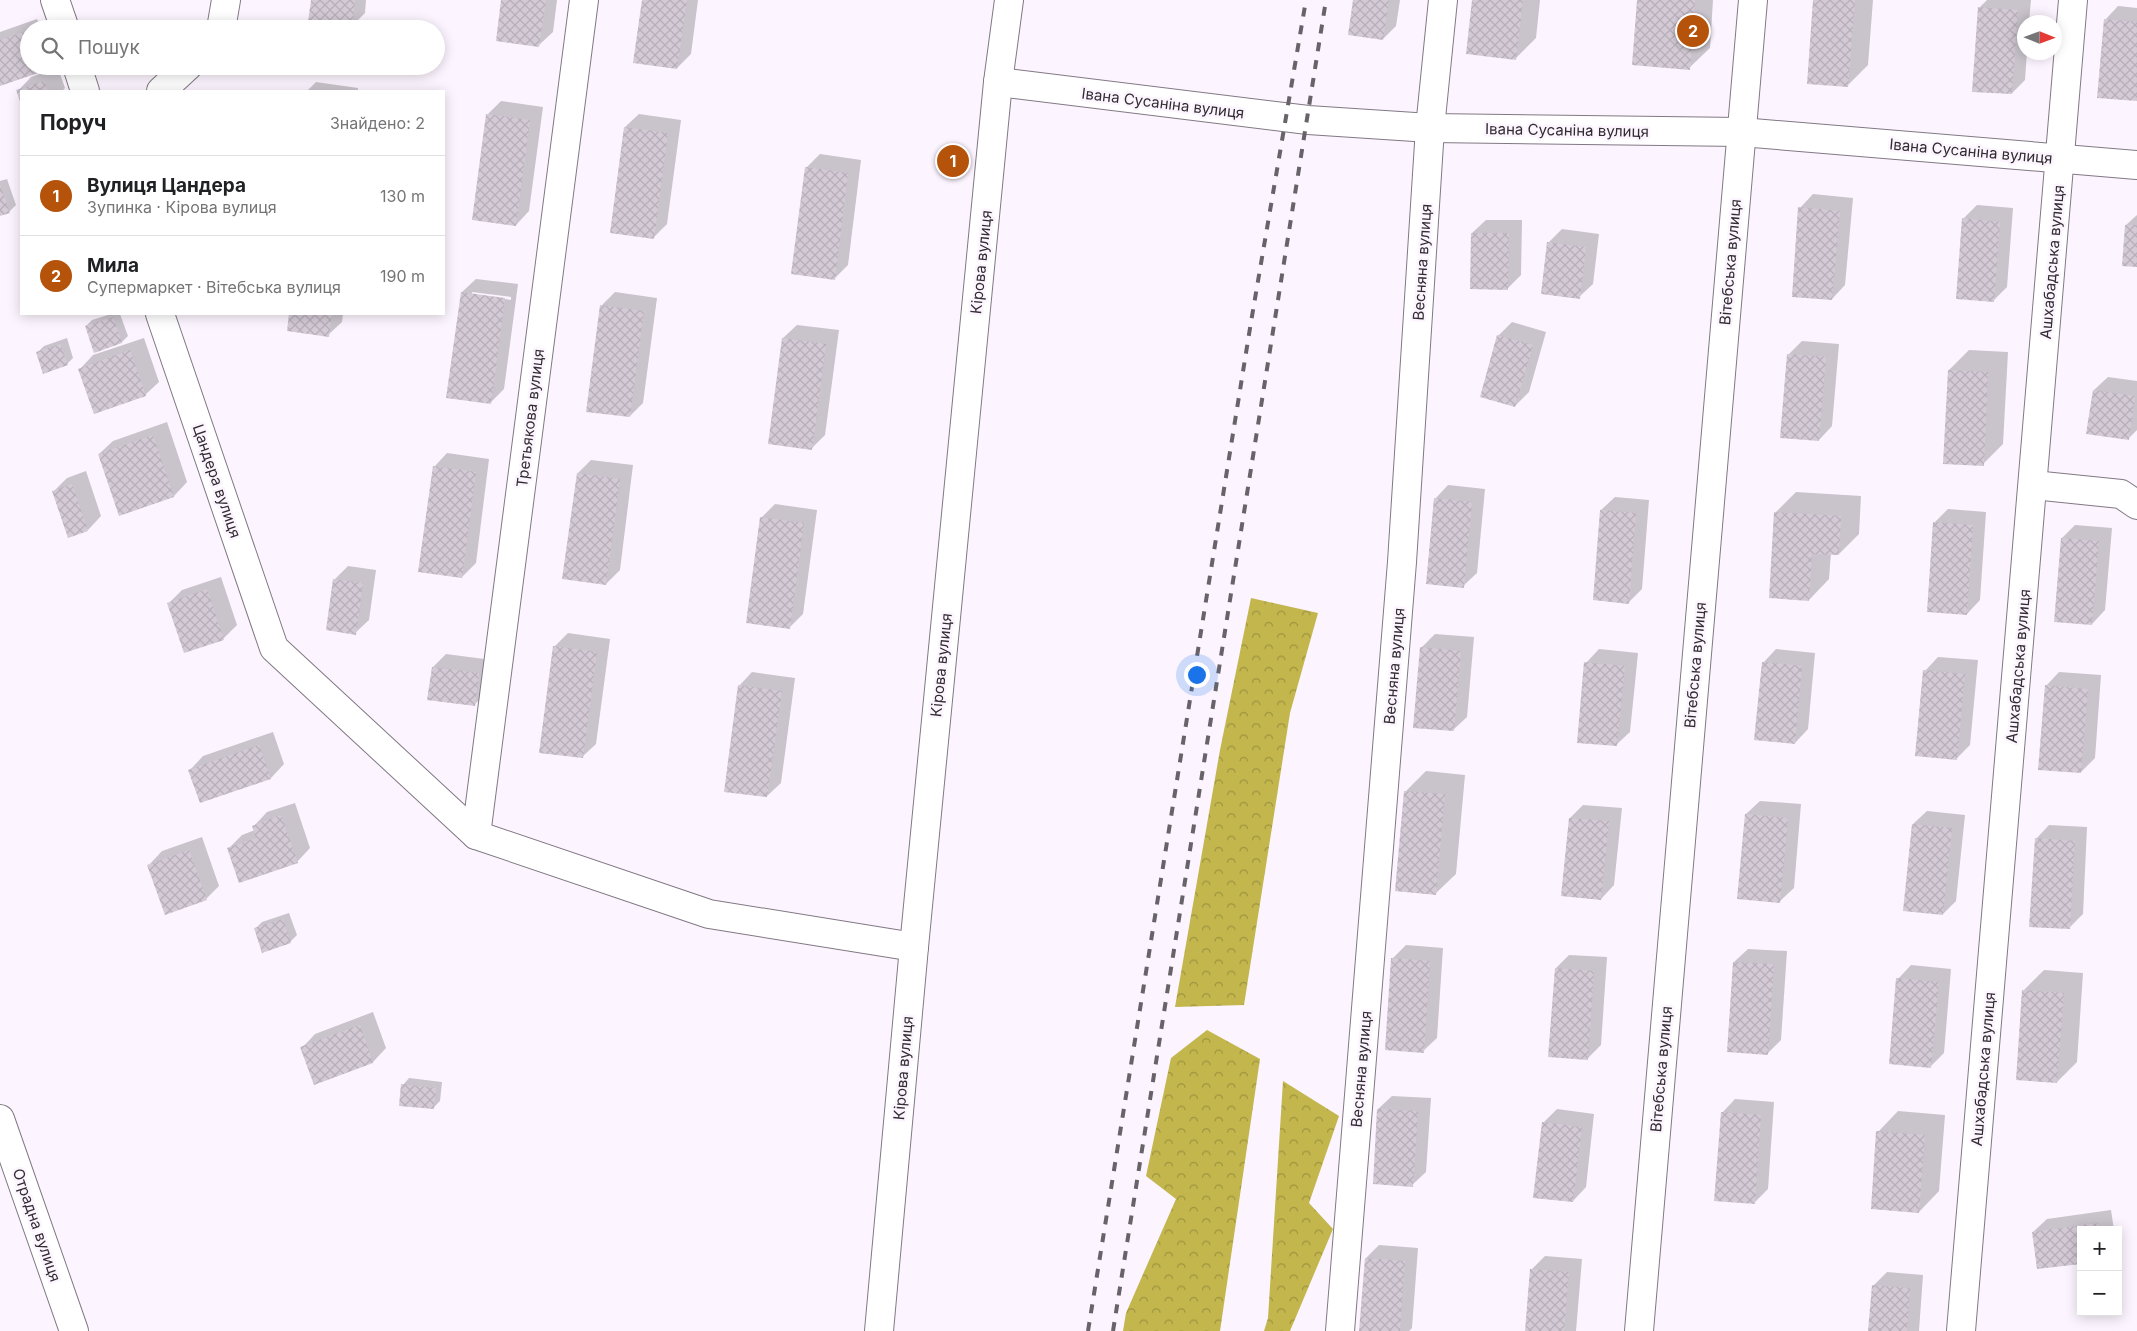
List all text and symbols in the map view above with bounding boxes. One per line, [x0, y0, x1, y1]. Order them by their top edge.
pin: 2 [1677, 12, 1709, 50]
north arrow [2017, 15, 2062, 60]
search box [20, 20, 445, 75]
icon: search [38, 34, 66, 62]
text: Пошук [78, 36, 140, 59]
street label: Івана Сусаніна вулиця [1081, 84, 1245, 122]
text: Поруч [40, 110, 107, 135]
text: Знайдено: 2 [330, 113, 425, 133]
street label: Івана Сусаніна вулиця [1485, 119, 1649, 141]
street label: Івана Сусаніна вулиця [1889, 134, 2053, 168]
pin: 1 [937, 142, 969, 180]
text: Вулиця Цандера [87, 174, 246, 197]
street label: Ашхабадська вулиця [2036, 184, 2068, 340]
text: 1 [53, 186, 59, 206]
text: 130 m [380, 186, 425, 206]
text: Зупинка · Кірова вулиця [87, 197, 277, 217]
street label: Вітебська вулиця [1715, 198, 1745, 326]
street label: Весняна вулиця [1408, 203, 1436, 321]
street label: Кірова вулиця [966, 209, 996, 315]
text: Мила [87, 254, 139, 277]
text: 2 [51, 266, 61, 286]
text: 190 m [380, 266, 425, 286]
text: Супермаркет · Вітебська вулиця [87, 277, 341, 297]
street label: Третьякова вулиця [512, 348, 548, 488]
street label: Цандера вулиця [189, 422, 245, 540]
street label: Ашхабадська вулиця [2002, 588, 2034, 744]
street label: Вітебська вулиця [1680, 601, 1710, 729]
street label: Весняна вулиця [1379, 607, 1409, 725]
street label: Кірова вулиця [926, 612, 956, 718]
your location [1184, 662, 1210, 688]
street label: Ашхабадська вулиця [1967, 991, 1999, 1147]
street label: Вітебська вулиця [1646, 1005, 1676, 1133]
street label: Весняна вулиця [1346, 1010, 1376, 1128]
street label: Кірова вулиця [889, 1015, 917, 1121]
street label: Отрадна вулиця [9, 1166, 65, 1284]
map controls [2077, 1226, 2122, 1316]
button: + [2077, 1226, 2122, 1271]
button: − [2077, 1271, 2122, 1316]

